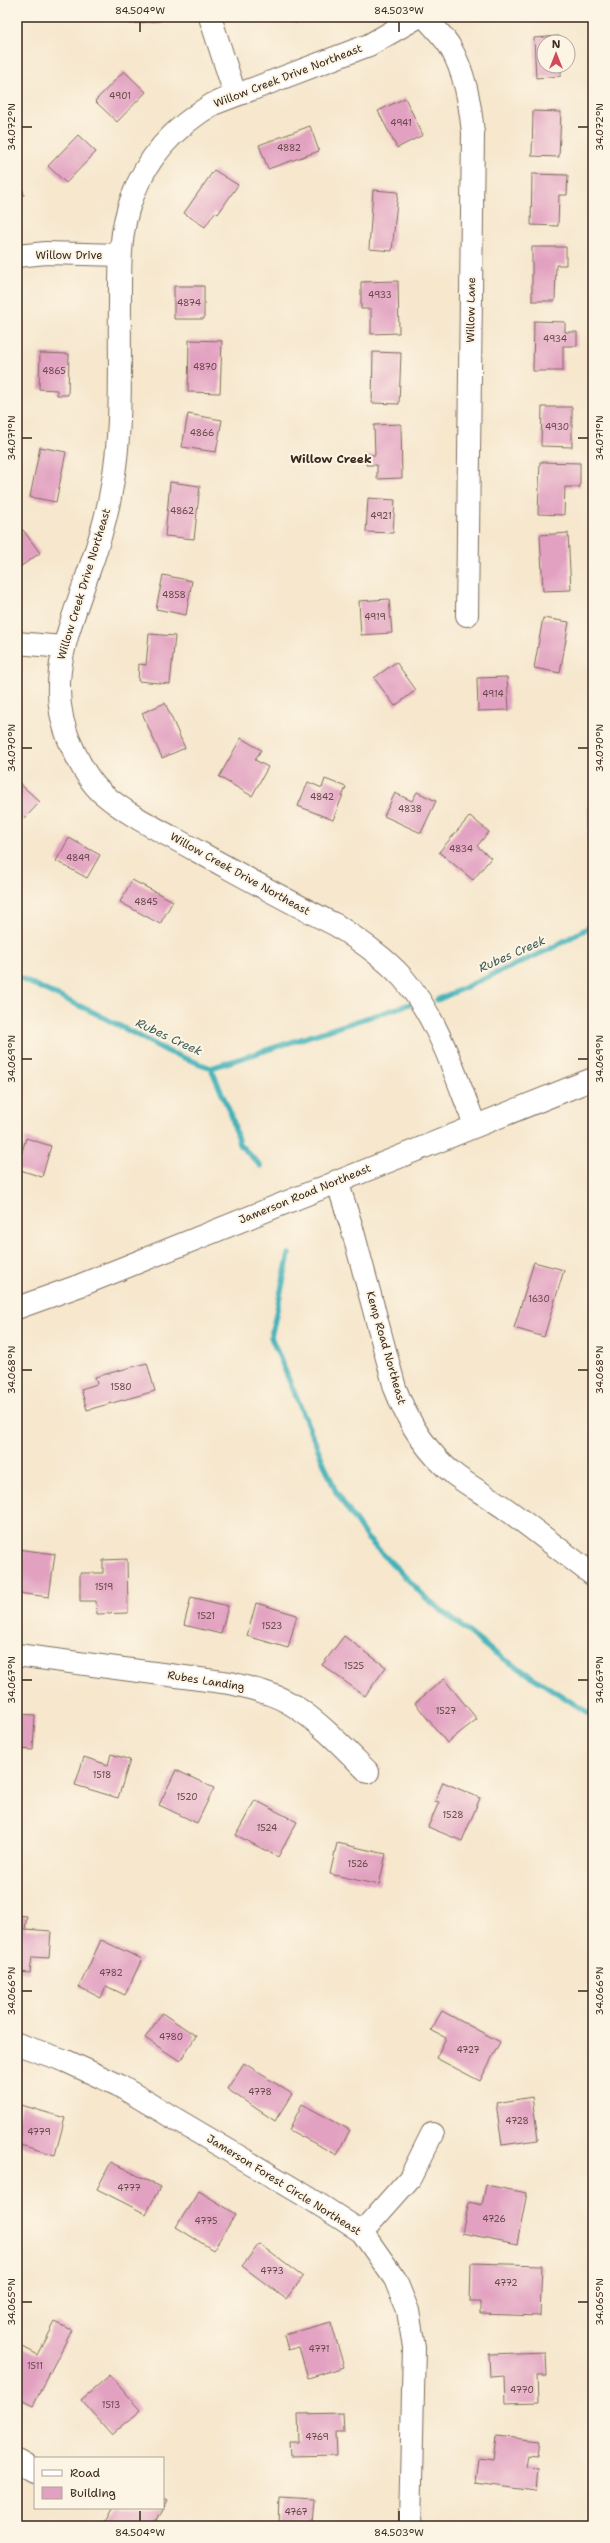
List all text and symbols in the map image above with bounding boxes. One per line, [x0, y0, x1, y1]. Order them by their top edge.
text: 84.504°W [115, 4, 165, 17]
text: 84.503°W [374, 4, 424, 17]
north arrow [536, 34, 576, 74]
text: N [552, 37, 561, 52]
street label: Willow Creek Drive Northeast [212, 41, 365, 111]
house number: 4901 [109, 90, 131, 102]
text: 34.072°N [5, 103, 18, 151]
text: 34.072°N [593, 103, 606, 151]
house number: 4941 [390, 117, 412, 129]
house number: 4882 [277, 142, 301, 154]
street label: Willow Drive [36, 248, 102, 263]
street label: Willow Lane [463, 277, 479, 343]
house number: 4933 [368, 289, 392, 301]
house number: 4874 [177, 297, 201, 309]
house number: 4934 [543, 333, 567, 345]
house number: 4870 [193, 361, 217, 373]
house number: 4865 [42, 365, 66, 377]
text: 34.071°N [5, 415, 18, 461]
text: 34.071°N [593, 415, 606, 461]
house number: 4930 [545, 421, 569, 433]
house number: 4866 [190, 427, 214, 439]
district label: Willow Creek [290, 451, 372, 467]
house number: 4862 [170, 505, 194, 517]
street label: Willow Creek Drive Northeast [54, 506, 114, 662]
house number: 4921 [370, 510, 392, 522]
house number: 4858 [162, 589, 186, 601]
house number: 4919 [364, 611, 386, 623]
house number: 4914 [482, 688, 504, 700]
text: 34.070°N [5, 724, 18, 772]
text: 34.070°N [593, 724, 606, 772]
house number: 4842 [310, 791, 334, 803]
house number: 4838 [398, 803, 422, 815]
street label: Willow Creek Drive Northeast [167, 829, 313, 919]
house number: 4834 [449, 843, 473, 855]
house number: 4849 [66, 852, 90, 864]
house number: 4845 [134, 896, 158, 908]
water label: Rubes Creek [476, 932, 548, 976]
water label: Rubes Creek [133, 1015, 205, 1059]
text: 34.069°N [5, 1035, 18, 1083]
text: 34.069°N [593, 1035, 606, 1083]
street label: Jamerson Road Northeast [237, 1161, 373, 1227]
street label: Kemp Road Northeast [363, 1289, 409, 1407]
house number: 1630 [528, 1293, 550, 1305]
text: 34.068°N [5, 1346, 18, 1394]
text: 34.068°N [593, 1346, 606, 1394]
house number: 1580 [110, 1381, 132, 1393]
house number: 1519 [95, 1581, 113, 1593]
house number: 1521 [197, 1610, 215, 1622]
house number: 1523 [262, 1620, 282, 1632]
text: 34.067°N [5, 1656, 18, 1704]
text: 34.067°N [593, 1656, 606, 1704]
house number: 1525 [344, 1660, 364, 1672]
street label: Rubes Landing [166, 1667, 246, 1695]
house number: 1527 [436, 1705, 456, 1717]
house number: 1518 [93, 1769, 111, 1781]
house number: 1520 [177, 1791, 197, 1803]
house number: 1528 [443, 1809, 463, 1821]
house number: 1524 [257, 1822, 277, 1834]
house number: 1526 [348, 1858, 368, 1870]
text: 34.066°N [5, 1967, 18, 2015]
house number: 4782 [99, 1967, 123, 1979]
text: 34.066°N [593, 1967, 606, 2015]
house number: 4780 [159, 2031, 183, 2043]
house number: 4727 [456, 2044, 480, 2056]
house number: 4778 [248, 2086, 272, 2098]
house number: 4728 [505, 2115, 529, 2127]
house number: 4779 [27, 2126, 51, 2138]
street label: Jamerson Forest Circle Northeast [204, 2131, 364, 2239]
house number: 4777 [117, 2182, 141, 2194]
house number: 4726 [482, 2213, 506, 2225]
house number: 4775 [195, 2215, 217, 2227]
house number: 4773 [260, 2265, 284, 2277]
house number: 4772 [494, 2277, 518, 2289]
text: 34.065°N [5, 2278, 18, 2326]
text: 34.065°N [593, 2278, 606, 2326]
house number: 4771 [308, 2343, 330, 2355]
house number: 1511 [27, 2360, 43, 2372]
house number: 4770 [510, 2384, 534, 2396]
house number: 1513 [102, 2399, 120, 2411]
house number: 4769 [305, 2431, 329, 2443]
legend [34, 2457, 164, 2509]
text: Road [70, 2465, 101, 2481]
text: Building [70, 2485, 116, 2501]
house number: 4767 [284, 2506, 308, 2518]
text: 84.504°W [115, 2526, 165, 2539]
text: 84.503°W [374, 2526, 424, 2539]

